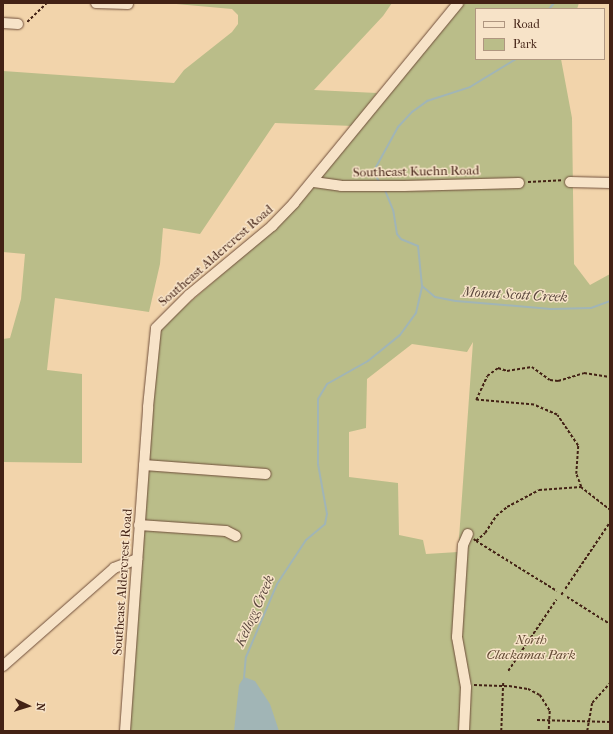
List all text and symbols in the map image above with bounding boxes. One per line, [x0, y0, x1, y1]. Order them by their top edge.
legend [475, 8, 605, 60]
text: Road [513, 17, 540, 31]
text: Park [513, 37, 537, 51]
street label: Southeast Kuehn Road [353, 163, 479, 181]
street label: Southeast Aldercrest Road [156, 202, 276, 310]
water label: Mount Scott Creek [462, 284, 568, 306]
street label: Southeast Aldercrest Road [110, 508, 136, 656]
water label: Kellogg Creek [232, 573, 278, 649]
park label: North Clackamas Park [487, 633, 575, 664]
north arrow [8, 686, 48, 726]
text: N [34, 702, 47, 711]

